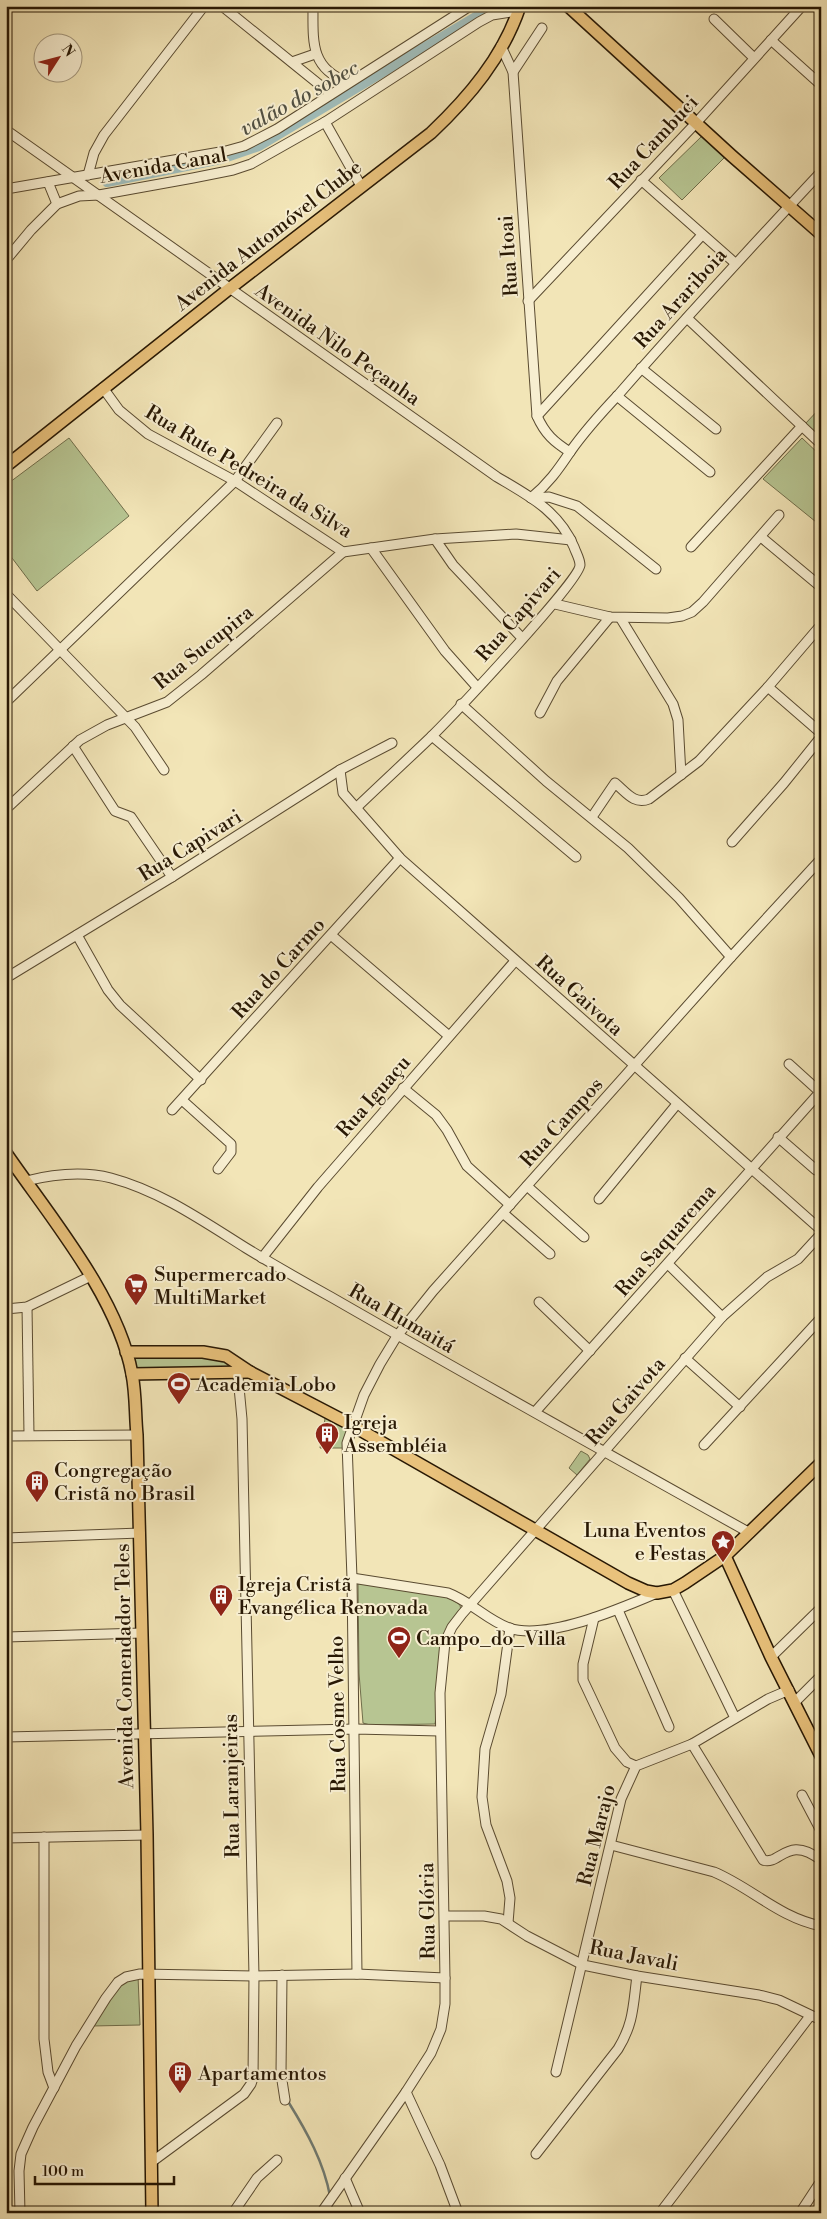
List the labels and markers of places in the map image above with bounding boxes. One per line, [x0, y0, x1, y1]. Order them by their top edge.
place label: Supermercado MultiMarket [154, 1263, 286, 1311]
supermarket icon: Supermercado MultiMarket [123, 1272, 149, 1306]
sports icon: Academia Lobo [166, 1371, 192, 1405]
place label: Academia Lobo [195, 1373, 336, 1398]
place label: Igreja Assembléia [343, 1411, 448, 1459]
building icon: Igreja Assembléia [314, 1421, 340, 1455]
place label: Congregação Cristã no Brasil [54, 1459, 195, 1507]
building icon: Congregação Cristã no Brasil [24, 1469, 50, 1503]
place label: Luna Eventos e Festas [584, 1519, 706, 1567]
place icon: Luna Eventos e Festas [710, 1529, 736, 1563]
place label: Igreja Cristã Evangélica Renovada [238, 1573, 429, 1621]
building icon: Igreja Cristã Evangélica Renovada [208, 1583, 234, 1617]
sports icon: Campo_do_Villa [386, 1625, 412, 1659]
place label: Campo_do_Villa [416, 1627, 567, 1652]
building icon: Apartamentos [167, 2060, 193, 2094]
place label: Apartamentos [197, 2062, 327, 2087]

